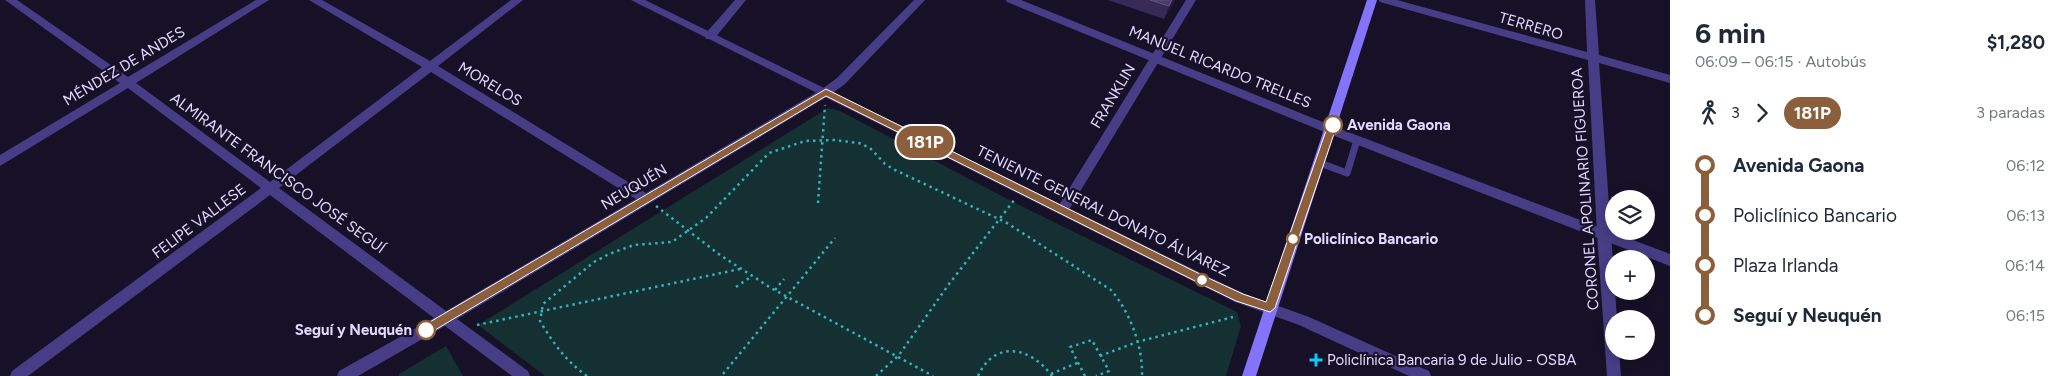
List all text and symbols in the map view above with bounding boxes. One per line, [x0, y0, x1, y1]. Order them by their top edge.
street label: TERRERO [1497, 8, 1565, 44]
text: 6 min [1695, 16, 1766, 50]
street label: MANUEL RICARDO TRELLES [1126, 22, 1314, 112]
street label: MÉNDEZ DE ANDES [60, 23, 188, 109]
text: $1,280 [1987, 31, 2045, 54]
text: 06:09 – 06:15 · Autobús [1695, 52, 1866, 71]
street label: MORELOS [455, 58, 525, 110]
street label: FRANKLIN [1087, 61, 1139, 131]
street label: CORONEL APOLINARIO FIGUEROA [1568, 67, 1602, 311]
street label: ALMIRANTE FRANCISCO JOSÉ SEGUÍ [167, 89, 390, 258]
icon: walk [1695, 99, 1723, 127]
icon: forward [1748, 99, 1776, 127]
text: 181P [1794, 102, 1831, 124]
text: 3 [1731, 103, 1740, 122]
text: 3 paradas [1976, 103, 2045, 122]
marker: Avenida Gaona [1323, 115, 1343, 135]
place label: Avenida Gaona [1347, 116, 1451, 134]
line badge: 181P [890, 126, 960, 158]
text: 181P [906, 131, 944, 153]
street label: TENIENTE GENERAL DONATO ÁLVAREZ [974, 142, 1232, 280]
text: Avenida Gaona [1733, 154, 1864, 177]
text: 06:12 [2006, 156, 2045, 175]
street label: NEUQUÉN [598, 160, 670, 214]
street label: FELIPE VALLESE [149, 180, 249, 262]
map controls [1605, 190, 1655, 360]
button: layers [1605, 190, 1655, 240]
text: Policlínico Bancario [1733, 204, 1897, 227]
text: 06:13 [2006, 206, 2045, 225]
place label: Policlínico Bancario [1304, 230, 1438, 248]
marker: Policlínico Bancario [1286, 232, 1300, 246]
button: + [1605, 250, 1655, 300]
text: Plaza Irlanda [1733, 254, 1838, 277]
text: 06:14 [2005, 256, 2045, 275]
unlabelled marker [1195, 273, 1209, 287]
text: Seguí y Neuquén [1733, 304, 1882, 327]
text: 06:15 [2006, 306, 2045, 325]
button: − [1605, 310, 1655, 360]
marker: Seguí y Neuquén [416, 320, 436, 340]
place label: Seguí y Neuquén [295, 321, 412, 339]
place label: Policlínica Bancaria 9 de Julio - OSBA [1327, 351, 1576, 369]
marker: Policlínica Bancaria 9 de Julio - OSBA [1309, 353, 1323, 367]

